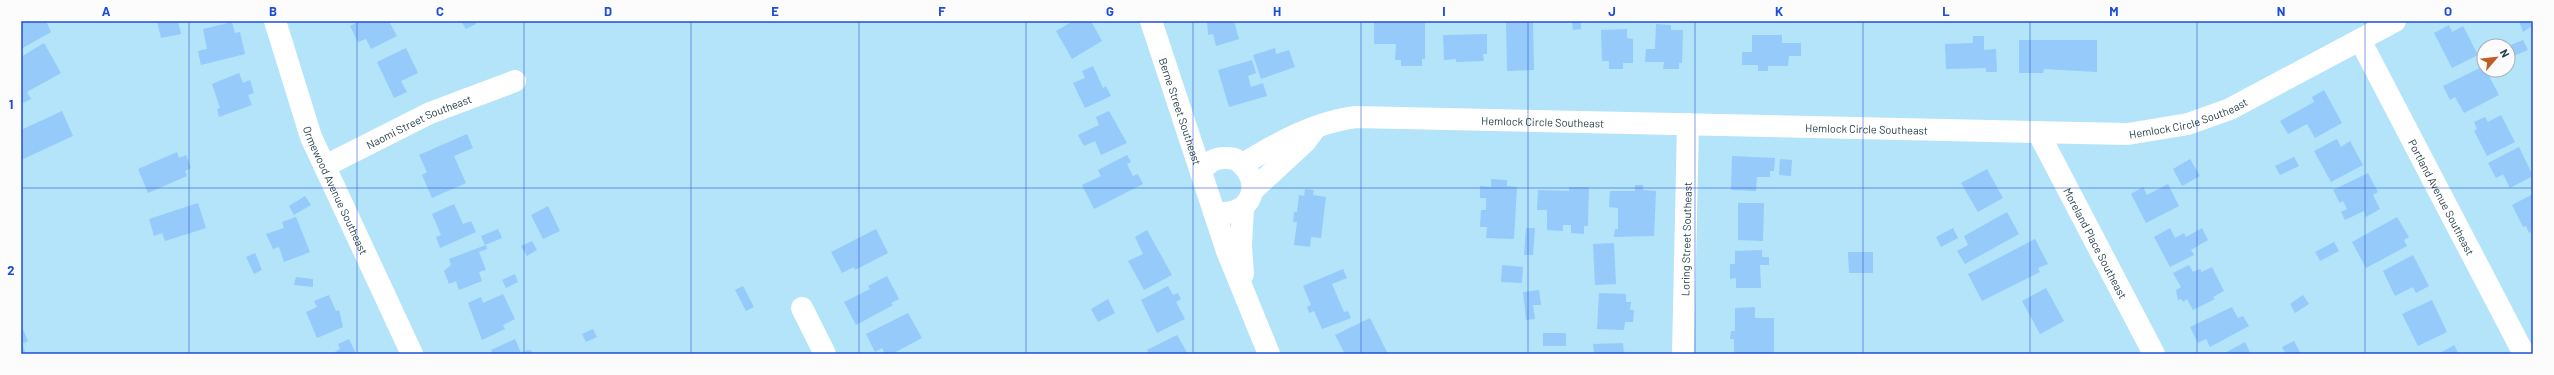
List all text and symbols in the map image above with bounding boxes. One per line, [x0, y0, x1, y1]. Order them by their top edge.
text: A [102, 3, 111, 19]
text: B [269, 3, 277, 19]
text: C [436, 3, 444, 19]
text: D [604, 3, 612, 19]
text: E [771, 3, 779, 19]
text: F [938, 3, 946, 19]
text: G [1106, 3, 1114, 19]
text: H [1273, 3, 1281, 19]
text: I [1442, 3, 1446, 19]
text: J [1608, 3, 1616, 19]
text: K [1775, 3, 1783, 19]
text: L [1942, 3, 1950, 19]
text: M [2109, 3, 2119, 19]
text: N [2277, 3, 2285, 19]
text: O [2444, 3, 2452, 19]
north arrow [2476, 38, 2516, 78]
text: N [2498, 47, 2513, 59]
street label: Berne Street Southeast [1157, 56, 1205, 166]
street label: Naomi Street Southeast [364, 92, 473, 151]
street label: Hemlock Circle Southeast [2128, 95, 2249, 140]
text: 1 [9, 96, 13, 112]
street label: Hemlock Circle Southeast [1481, 113, 1604, 129]
street label: Hemlock Circle Southeast [1805, 120, 1928, 136]
street label: Ormewood Avenue Southeast [301, 124, 371, 256]
street label: Portland Avenue Southeast [2406, 137, 2478, 257]
street label: Loring Street Southeast [1678, 182, 1693, 296]
street label: Moreland Place Southeast [2062, 185, 2130, 300]
text: 2 [7, 262, 15, 278]

